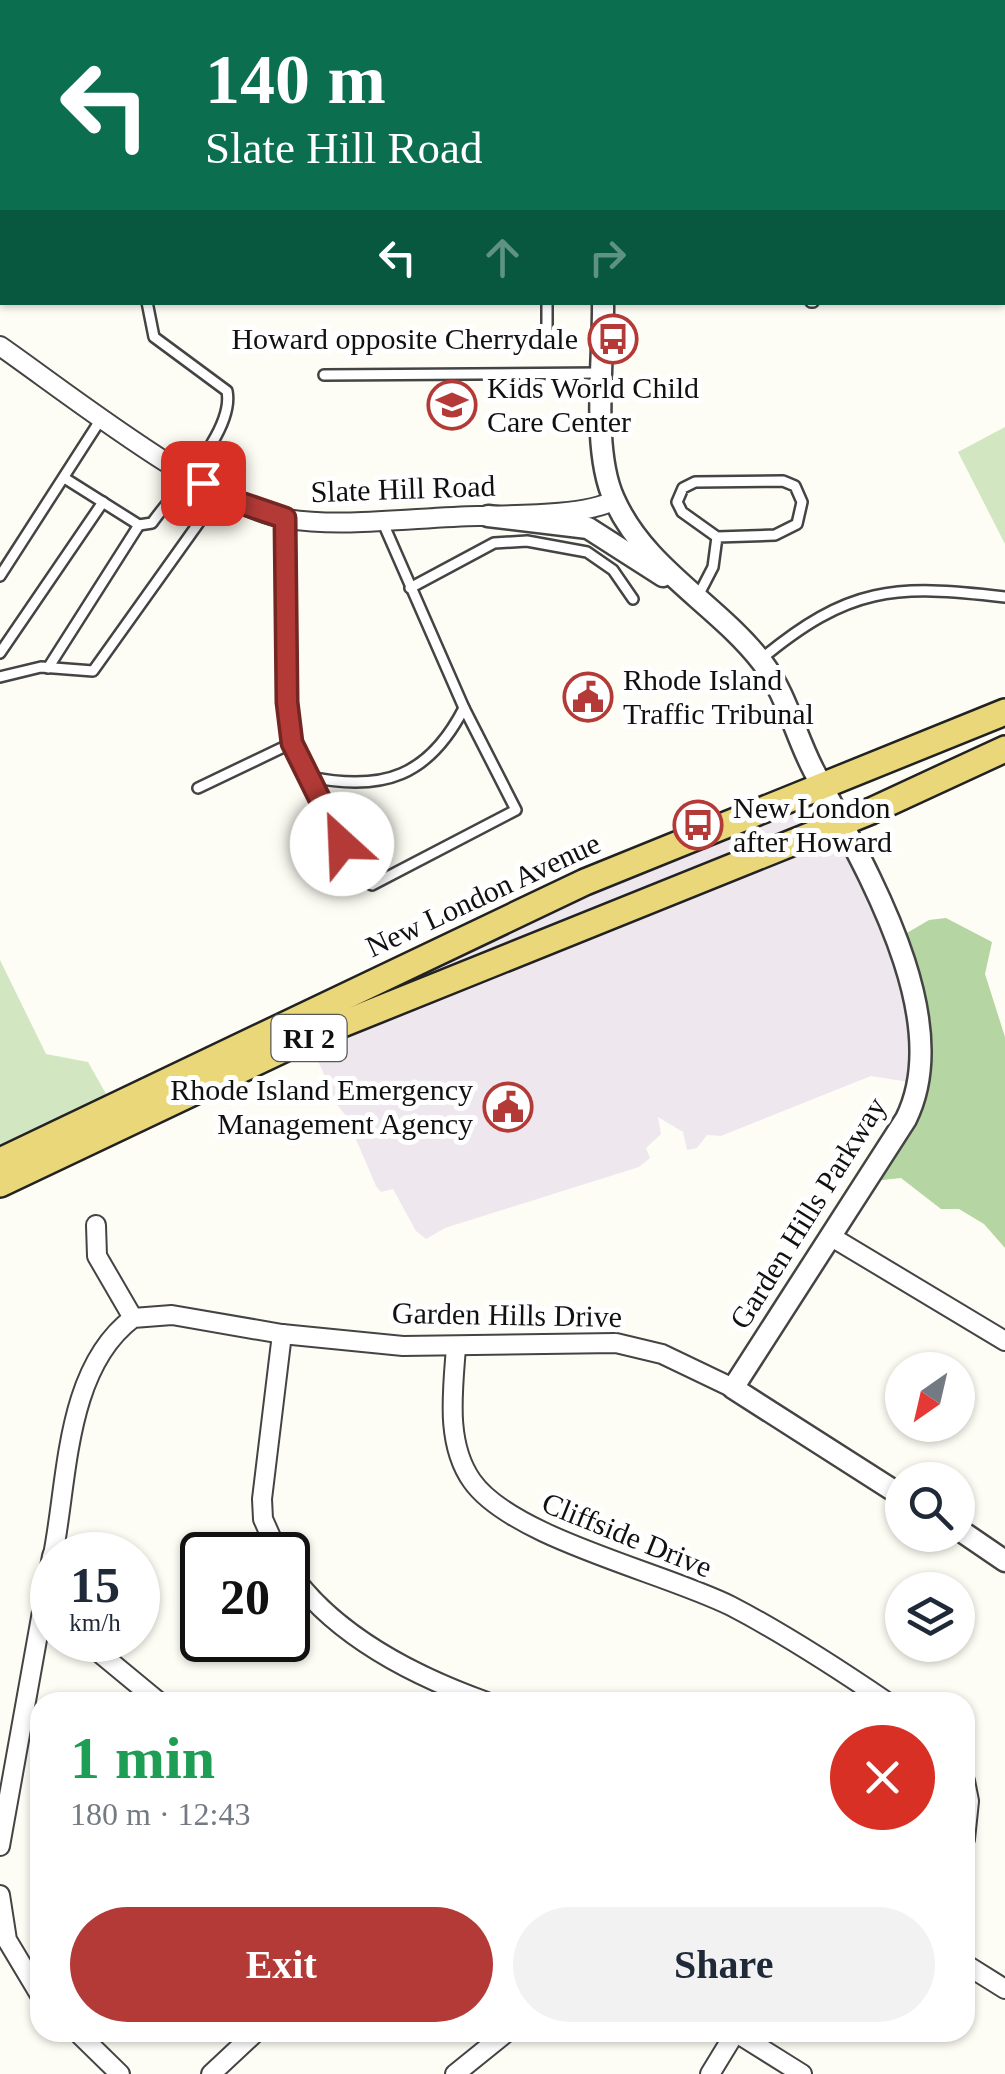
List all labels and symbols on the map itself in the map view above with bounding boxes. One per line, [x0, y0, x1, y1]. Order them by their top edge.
bus stop icon: Howard opposite Cherrydale [587, 313, 639, 365]
place label: Howard opposite Cherrydale [231, 322, 578, 355]
place label: Kids World Child Care Center [487, 371, 699, 438]
school or university icon: Kids World Child Care Center [426, 379, 478, 431]
pin [161, 441, 246, 526]
street label: Slate Hill Road [310, 469, 496, 508]
place label: Rhode Island Traffic Tribunal [623, 663, 814, 730]
public building icon: Rhode Island Traffic Tribunal [562, 671, 614, 723]
place label: New London after Howard [733, 791, 892, 858]
position arrow [290, 792, 394, 896]
bus stop icon: New London after Howard [672, 799, 724, 851]
street label: New London Avenue [361, 826, 605, 963]
road number: RI 2 [272, 1015, 346, 1061]
place label: Rhode Island Emergency Management Agency [170, 1073, 473, 1140]
public building icon: Rhode Island Emergency Management Agency [482, 1081, 534, 1133]
street label: Garden Hills Parkway [723, 1091, 892, 1335]
street label: Garden Hills Drive [392, 1296, 622, 1333]
north arrow [885, 1352, 975, 1442]
street label: Cliffside Drive [537, 1485, 717, 1584]
speed limit sign: 20 [180, 1532, 310, 1662]

